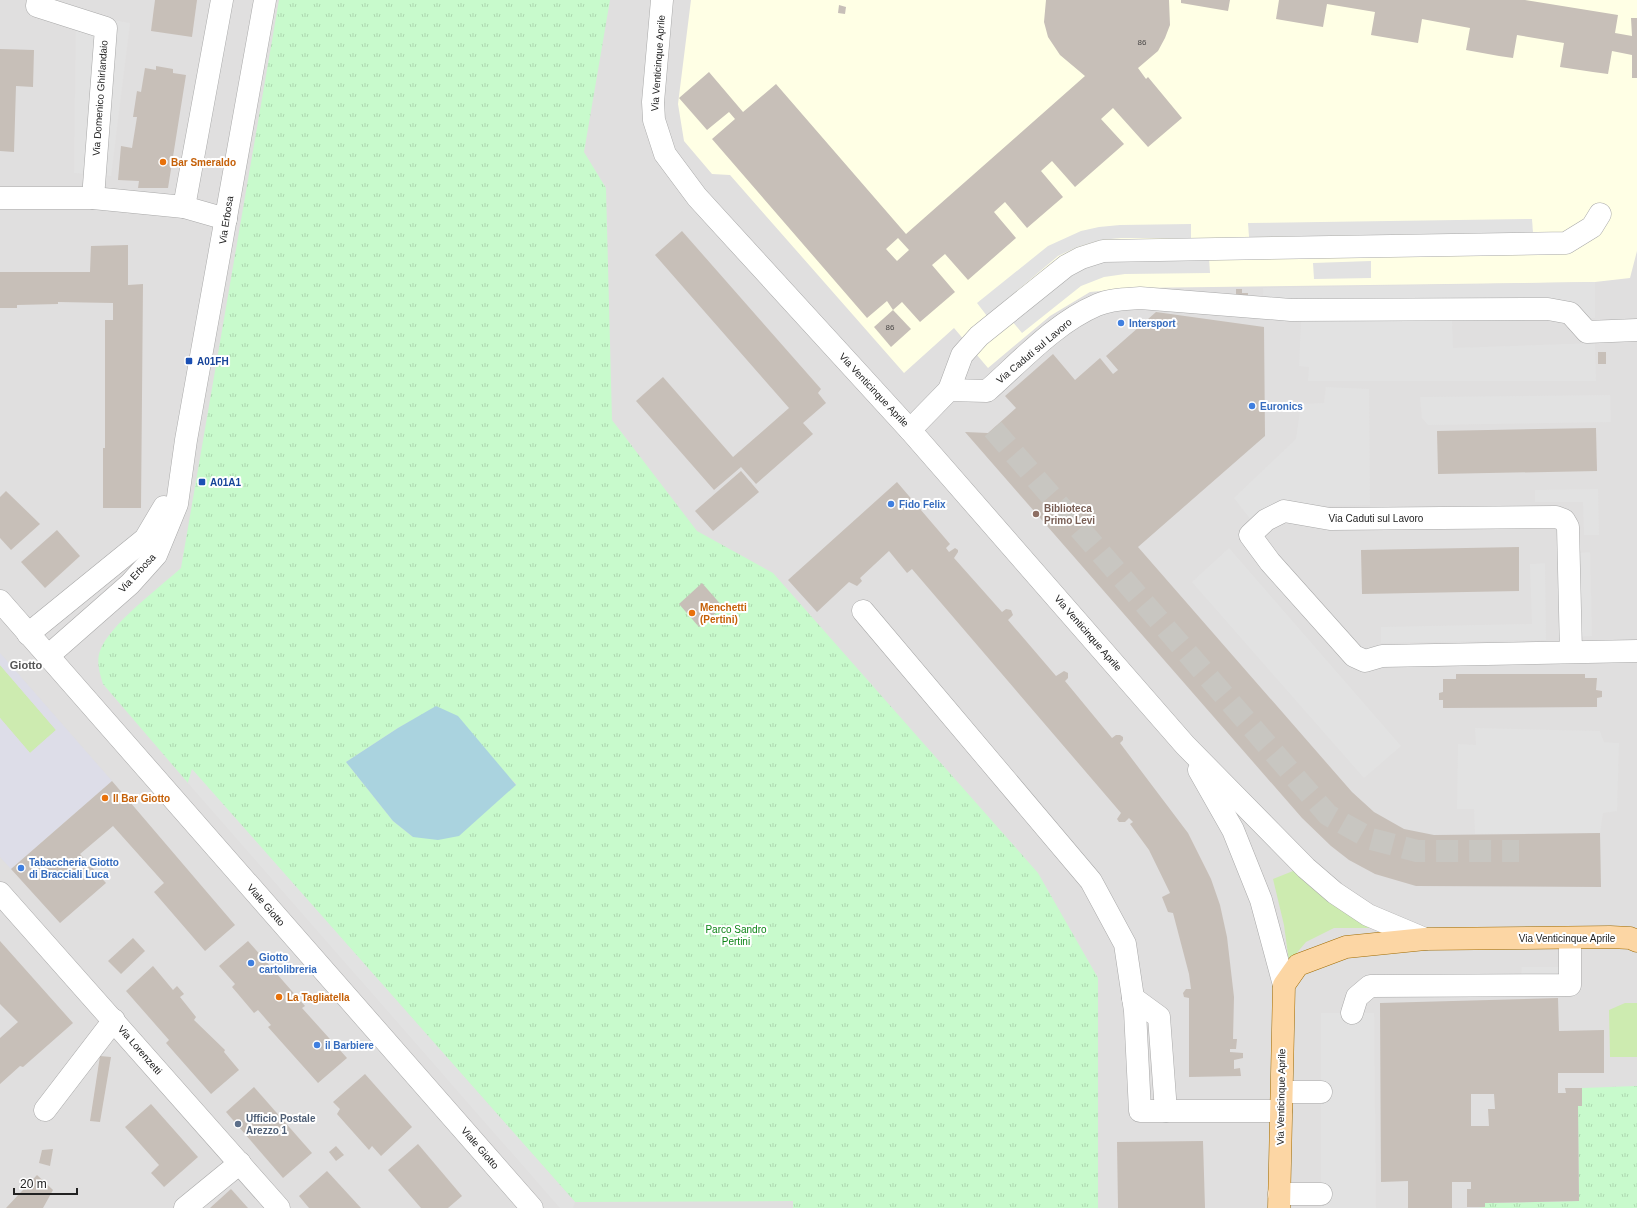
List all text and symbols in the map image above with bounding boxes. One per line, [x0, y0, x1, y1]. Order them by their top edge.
street label: Via Venticinque Aprile [649, 14, 667, 112]
house number: 86 [1138, 38, 1147, 47]
street label: Via Domenico Ghirlandaio [90, 39, 110, 156]
marker: Bar Smeraldo [158, 157, 168, 167]
place label: Bar Smeraldo [171, 157, 236, 168]
street label: Via Erbosa [217, 195, 235, 245]
street label: Via Caduti sul Lavoro [994, 316, 1074, 386]
marker: Intersport [1116, 318, 1126, 328]
place label: Intersport [1129, 318, 1176, 329]
house number: 86 [886, 323, 895, 332]
street label: Via Venticinque Aprile [837, 351, 911, 429]
marker: A01FH [184, 356, 194, 366]
place label: A01FH [197, 356, 229, 367]
marker: Euronics [1247, 401, 1257, 411]
place label: Euronics [1260, 401, 1303, 412]
marker: A01A1 [197, 477, 207, 487]
place label: A01A1 [210, 477, 242, 488]
marker: Fido Felix [886, 499, 896, 509]
place label: Fido Felix [899, 499, 946, 510]
place label: Biblioteca Primo Levi [1044, 503, 1095, 526]
marker: Biblioteca Primo Levi [1031, 509, 1041, 519]
street label: Via Caduti sul Lavoro [1329, 513, 1424, 524]
street label: Via Erbosa [116, 551, 158, 595]
street label: Via Venticinque Aprile [1052, 593, 1124, 673]
place label: Menchetti (Pertini) [700, 602, 747, 625]
marker: Menchetti (Pertini) [687, 608, 697, 618]
district label: Giotto [10, 659, 42, 671]
marker: Il Bar Giotto [100, 793, 110, 803]
place label: Il Bar Giotto [113, 793, 170, 804]
place label: Tabaccheria Giotto di Bracciali Luca [29, 857, 119, 880]
marker: Tabaccheria Giotto di Bracciali Luca [16, 863, 26, 873]
street label: Viale Giotto [245, 882, 287, 928]
park label: Parco Sandro Pertini [705, 924, 767, 947]
street label: Via Venticinque Aprile [1519, 933, 1616, 944]
place label: Giotto cartolibreria [259, 952, 317, 975]
marker: Giotto cartolibreria [246, 958, 256, 968]
marker: La Tagliatella [274, 992, 284, 1002]
place label: La Tagliatella [287, 992, 350, 1003]
street label: Via Lorenzetti [116, 1023, 164, 1077]
marker: il Barbiere [312, 1040, 322, 1050]
place label: il Barbiere [325, 1040, 374, 1051]
street label: Via Venticinque Aprile [1275, 1048, 1287, 1145]
place label: Ufficio Postale Arezzo 1 [246, 1113, 316, 1136]
marker: Ufficio Postale Arezzo 1 [233, 1119, 243, 1129]
street label: Viale Giotto [459, 1125, 501, 1171]
scale bar [14, 1170, 77, 1196]
text: 20 m [20, 1177, 47, 1191]

